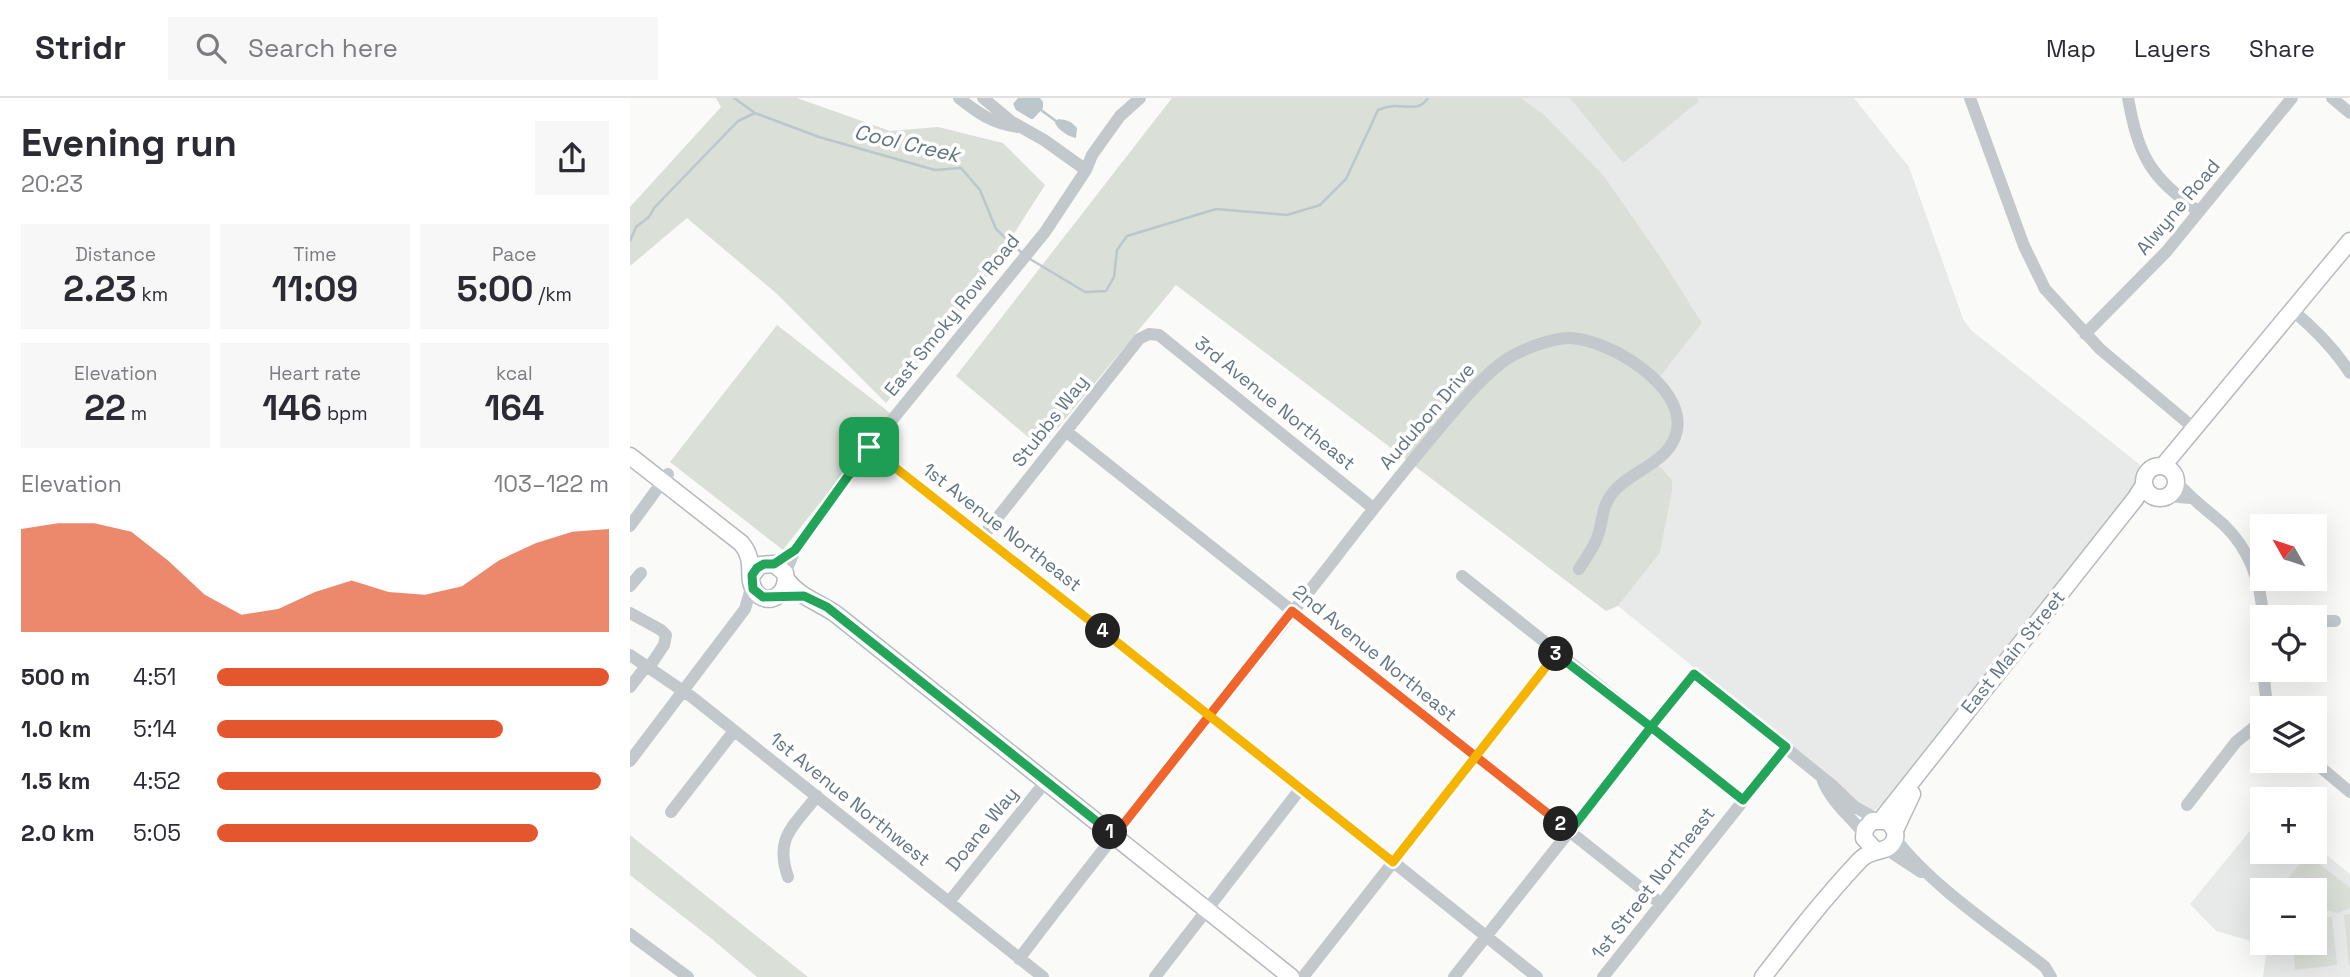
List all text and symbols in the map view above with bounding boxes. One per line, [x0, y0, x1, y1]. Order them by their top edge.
search box [168, 17, 658, 80]
text: Stridr [35, 27, 126, 69]
icon: search [192, 29, 230, 67]
text: Search here [248, 31, 398, 65]
text: Map [2046, 33, 2096, 64]
text: Layers [2134, 33, 2211, 64]
text: Share [2249, 33, 2315, 64]
water label: Cool Creek [852, 118, 965, 169]
text: Evening run [21, 119, 237, 167]
button: share [535, 121, 609, 195]
street label: Alwyne Road [2131, 154, 2225, 260]
text: 20:23 [21, 169, 83, 199]
street label: East Smoky Row Road [879, 229, 1025, 401]
text: Distance [75, 242, 156, 267]
text: Time [293, 242, 337, 267]
text: Pace [492, 242, 537, 267]
text: 2.23 [63, 267, 137, 311]
text: 11:09 [272, 267, 358, 311]
text: 5:00 [457, 267, 533, 311]
text: km [137, 282, 168, 307]
text: /km [533, 282, 572, 307]
street label: 3rd Avenue Northeast [1190, 330, 1360, 476]
street label: Audubon Drive [1374, 357, 1480, 475]
text: Elevation [74, 361, 157, 386]
text: Heart rate [269, 361, 361, 386]
text: kcal [496, 361, 533, 386]
street label: Stubbs Way [1006, 370, 1094, 472]
text: 22 [84, 386, 126, 430]
text: 146 [262, 386, 322, 430]
text: 164 [484, 386, 544, 430]
text: m [126, 401, 147, 426]
text: bpm [322, 401, 368, 426]
pin [839, 417, 899, 477]
icon: arrive [850, 428, 888, 466]
street label: 1st Avenue Northeast [917, 457, 1087, 597]
text: Elevation [21, 469, 122, 499]
text: 103–122 m [494, 469, 609, 499]
north arrow [2250, 514, 2328, 592]
map controls [2250, 514, 2327, 955]
street label: 2nd Avenue Northeast [1288, 579, 1462, 727]
street label: East Main Street [1956, 585, 2070, 719]
button: locate [2250, 605, 2327, 682]
pin: 4 [1086, 614, 1120, 648]
text: 4 [1096, 618, 1109, 643]
pin: 3 [1538, 636, 1574, 672]
text: 3 [1550, 641, 1561, 666]
text: 500 m [21, 662, 90, 692]
text: 4:51 [133, 662, 176, 692]
button: layers [2250, 696, 2327, 773]
text: 1.0 km [21, 714, 91, 744]
text: 5:14 [133, 714, 177, 744]
street label: 1st Avenue Northwest [765, 726, 935, 872]
text: 1.5 km [21, 766, 91, 796]
text: 4:52 [133, 766, 181, 796]
street label: Doane Way [940, 782, 1024, 876]
button: + [2250, 787, 2327, 864]
street label: 1st Street Northeast [1586, 802, 1720, 964]
pin: 2 [1544, 806, 1578, 842]
text: 2 [1555, 811, 1566, 836]
pin: 1 [1092, 814, 1128, 850]
text: 2.0 km [21, 818, 95, 848]
text: 5:05 [133, 818, 181, 848]
text: 1 [1105, 819, 1114, 844]
button: − [2250, 878, 2327, 955]

